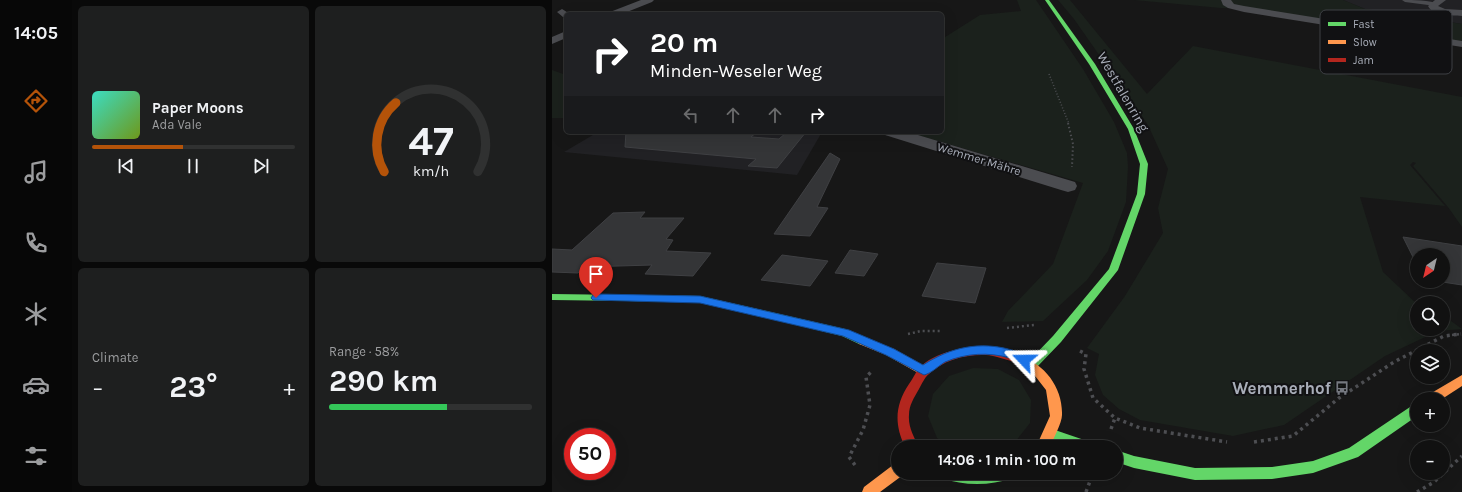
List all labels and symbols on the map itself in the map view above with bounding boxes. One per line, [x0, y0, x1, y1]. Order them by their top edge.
legend [1320, 10, 1452, 74]
text: Fast [1353, 18, 1374, 31]
text: Slow [1353, 36, 1377, 49]
street label: Westfalenring [1093, 49, 1153, 135]
text: Jam [1353, 54, 1374, 67]
street label: Wemmer Mähre [935, 140, 1023, 178]
north arrow [1410, 248, 1450, 288]
pin [579, 257, 613, 298]
position arrow [1003, 339, 1045, 381]
place label: Wemmerhof [1232, 378, 1332, 398]
bus stop icon: Wemmerhof [1334, 380, 1350, 396]
speed limit sign: 50 [564, 428, 616, 480]

